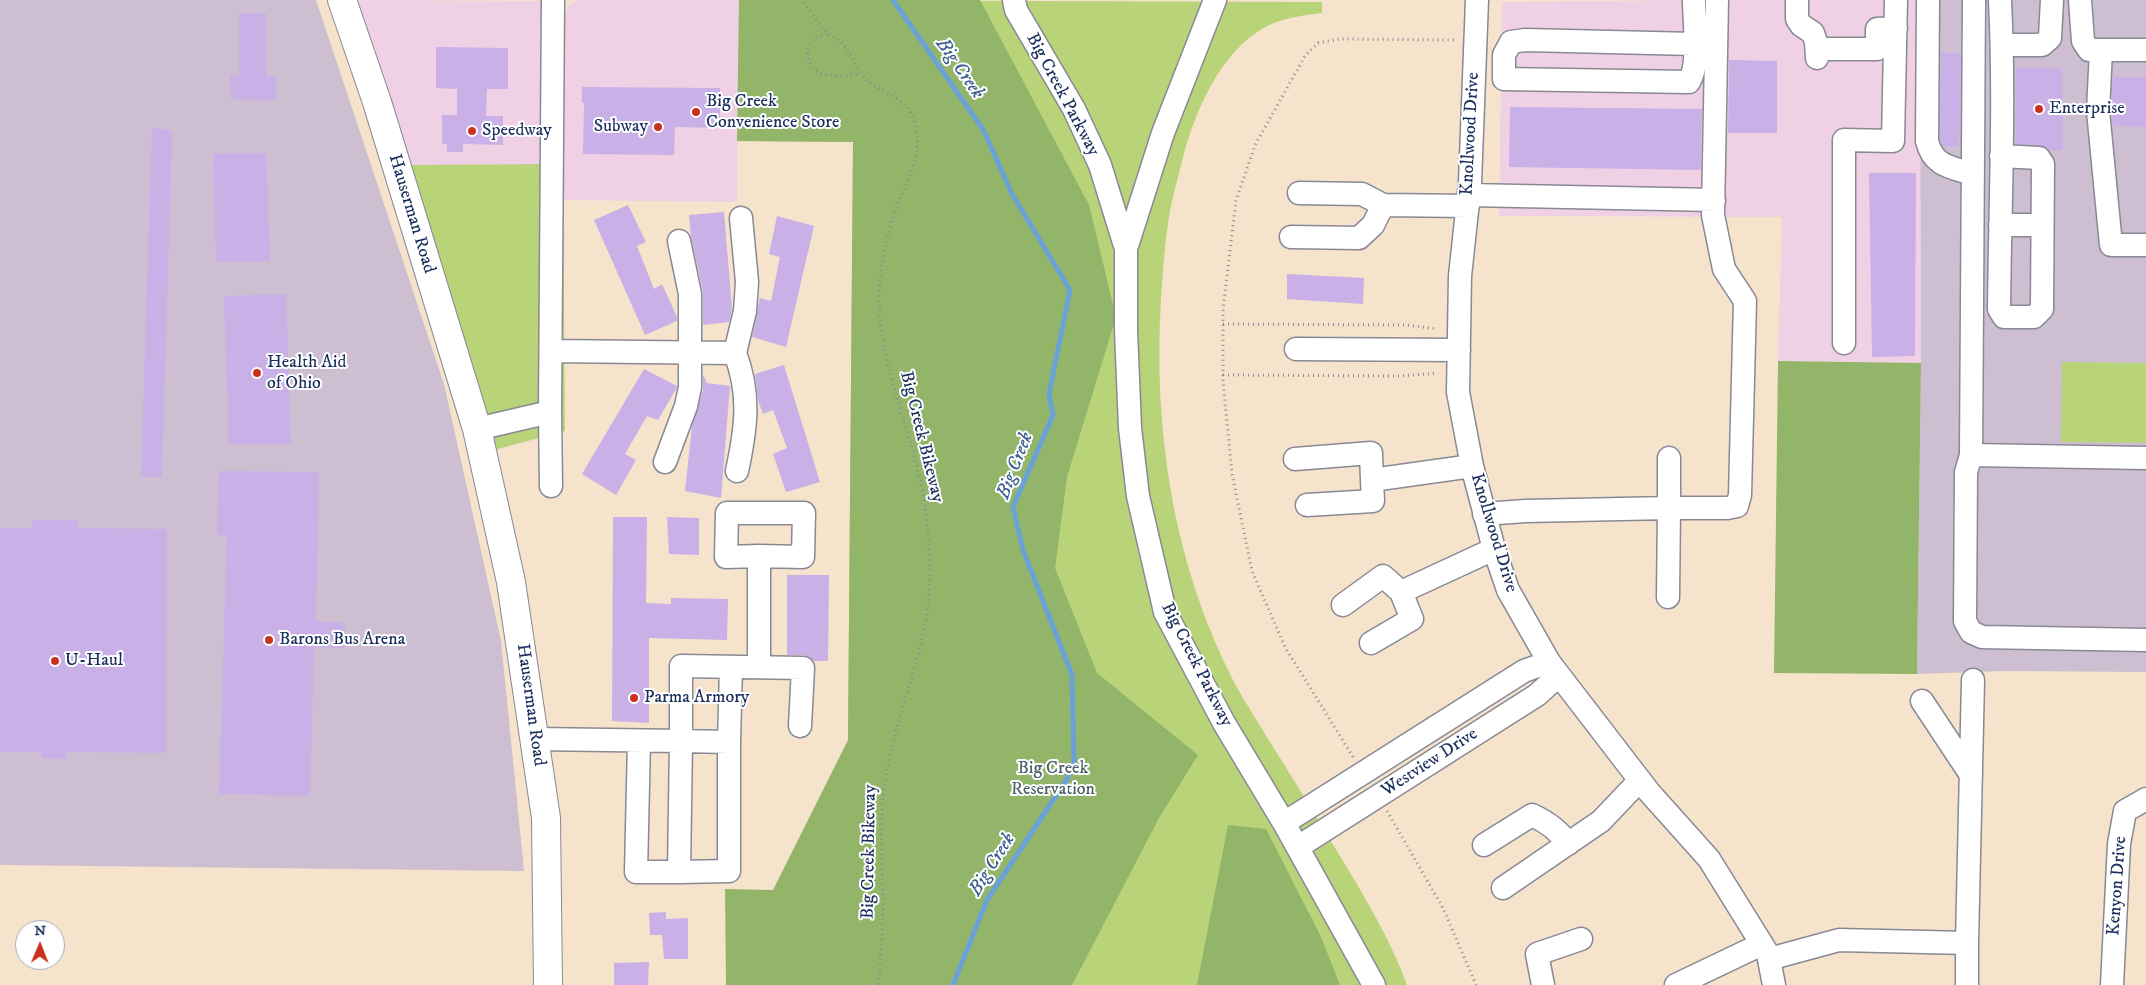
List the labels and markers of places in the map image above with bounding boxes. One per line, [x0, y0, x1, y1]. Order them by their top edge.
place label: Big Creek Convenience Store [706, 91, 839, 134]
place label: Enterprise [2049, 98, 2125, 120]
marker: Enterprise [2033, 103, 2045, 115]
marker: Big Creek Convenience Store [690, 106, 702, 118]
place label: Subway [594, 116, 648, 138]
place label: Speedway [482, 120, 552, 142]
marker: Subway [652, 121, 664, 133]
marker: Speedway [466, 125, 478, 137]
place label: Health Aid of Ohio [267, 352, 346, 394]
marker: Health Aid of Ohio [251, 367, 263, 379]
place label: Barons Bus Arena [279, 629, 405, 651]
marker: Barons Bus Arena [263, 634, 275, 646]
place label: U-Haul [65, 650, 123, 672]
marker: U-Haul [49, 655, 61, 667]
place label: Parma Armory [644, 687, 749, 709]
marker: Parma Armory [628, 692, 640, 704]

